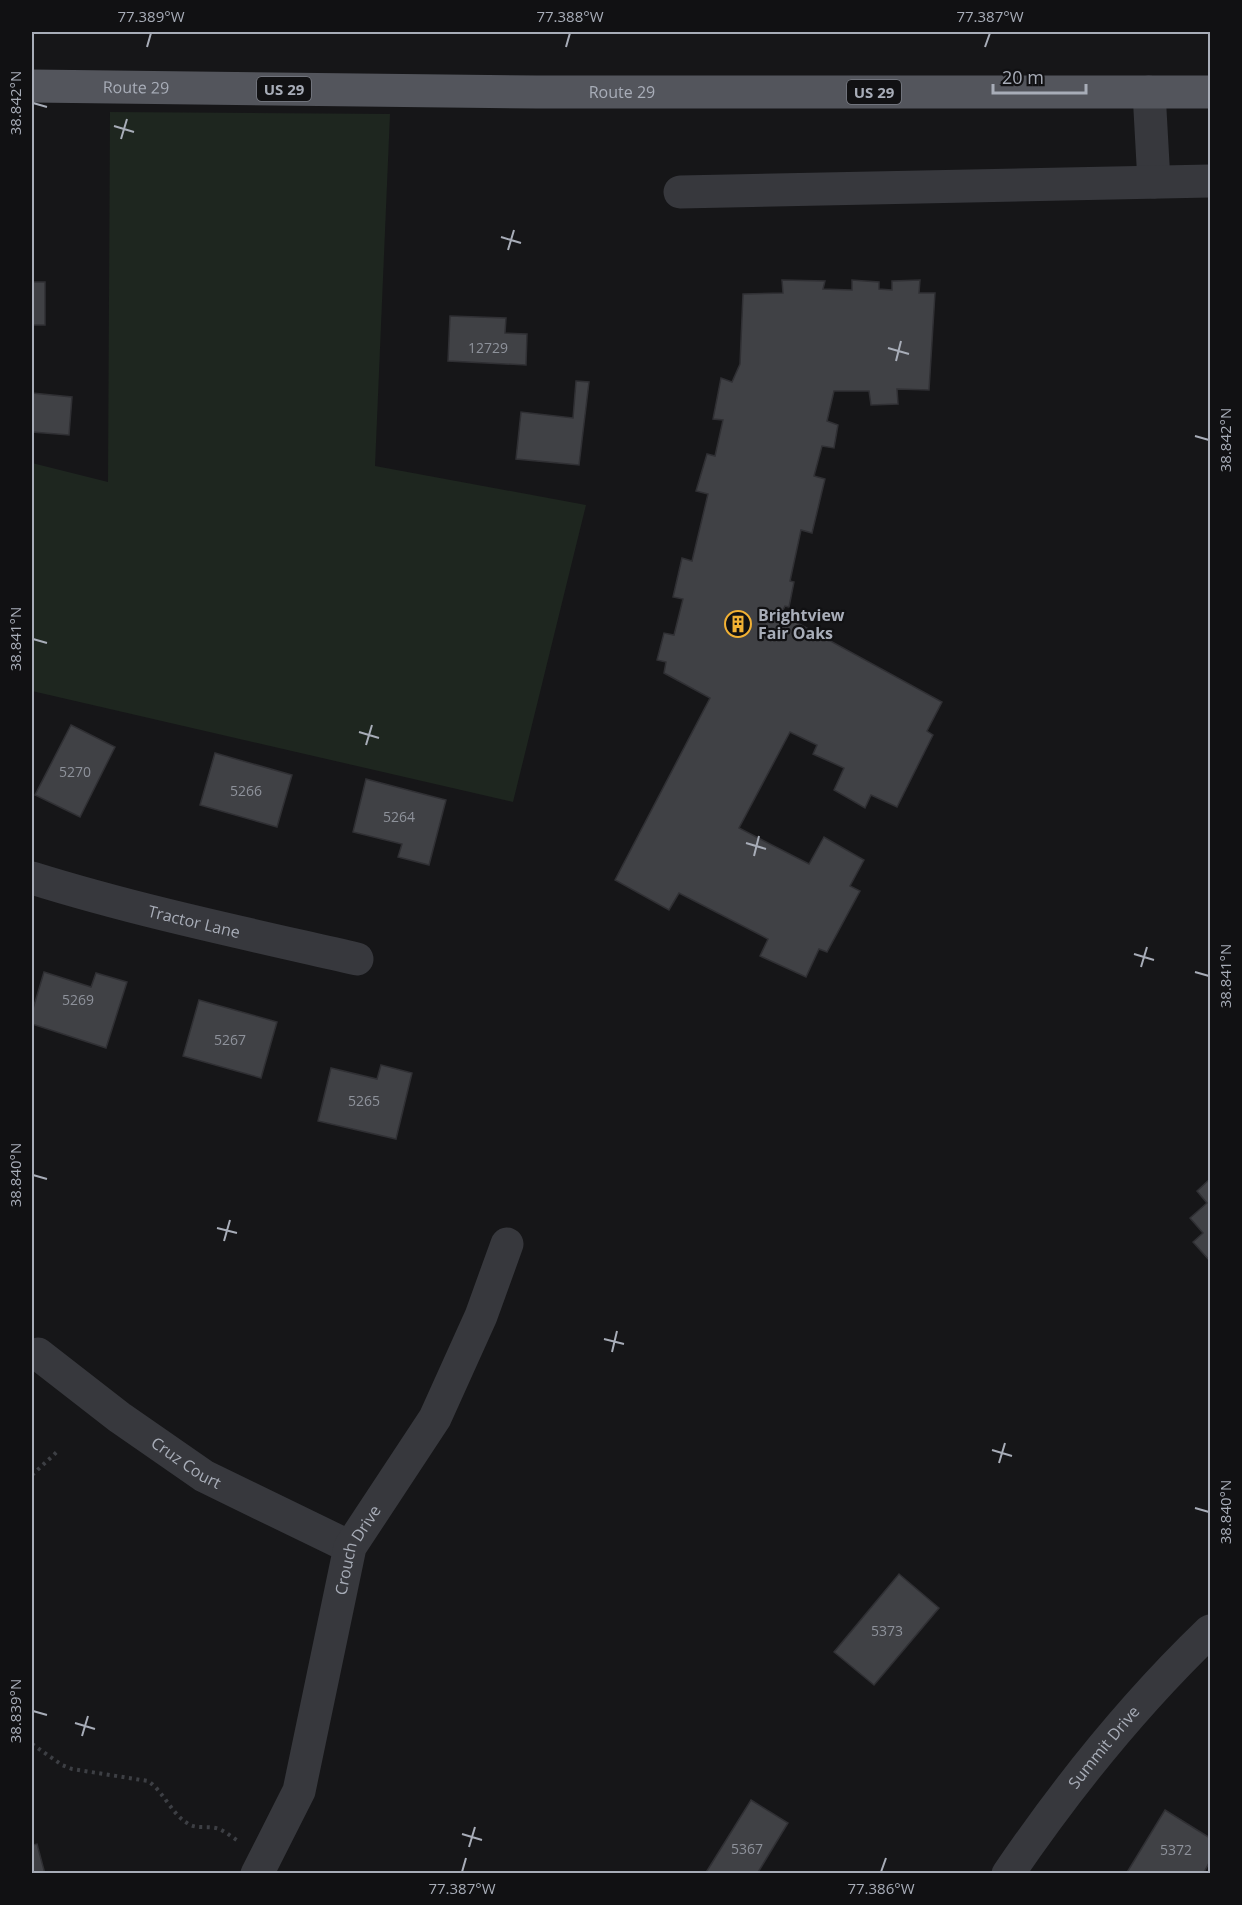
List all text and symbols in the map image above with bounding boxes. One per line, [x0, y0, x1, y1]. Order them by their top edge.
text: 77.389°W [117, 6, 185, 26]
text: 77.388°W [536, 6, 604, 26]
text: 77.387°W [956, 6, 1024, 26]
scale bar [993, 57, 1086, 95]
text: 20 m [1002, 65, 1044, 89]
text: 38.842°N [5, 71, 25, 135]
street label: Route 29 [103, 76, 169, 99]
road number: US 29 [257, 77, 311, 101]
road number: US 29 [847, 80, 901, 104]
street label: Route 29 [589, 81, 655, 103]
house number: 12729 [468, 338, 508, 357]
text: 38.842°N [1215, 408, 1235, 472]
place label: Brightview Fair Oaks [758, 604, 845, 644]
text: 38.841°N [5, 607, 25, 671]
building icon: Brightview Fair Oaks [723, 609, 753, 639]
house number: 5270 [59, 762, 91, 781]
house number: 5266 [230, 781, 262, 800]
house number: 5264 [383, 807, 415, 826]
street label: Tractor Lane [146, 900, 242, 943]
text: 38.841°N [1215, 944, 1235, 1008]
house number: 5269 [62, 990, 94, 1009]
house number: 5267 [214, 1030, 246, 1049]
house number: 5265 [348, 1091, 380, 1110]
text: 38.840°N [5, 1143, 25, 1207]
street label: Cruz Court [147, 1432, 225, 1494]
text: 38.840°N [1215, 1480, 1235, 1544]
street label: Crouch Drive [329, 1501, 386, 1597]
house number: 5373 [871, 1621, 903, 1640]
text: 38.839°N [5, 1679, 25, 1743]
street label: Summit Drive [1063, 1701, 1144, 1793]
house number: 5367 [731, 1839, 763, 1858]
house number: 5372 [1160, 1840, 1192, 1859]
text: 77.387°W [428, 1878, 496, 1898]
text: 77.386°W [847, 1878, 915, 1898]

